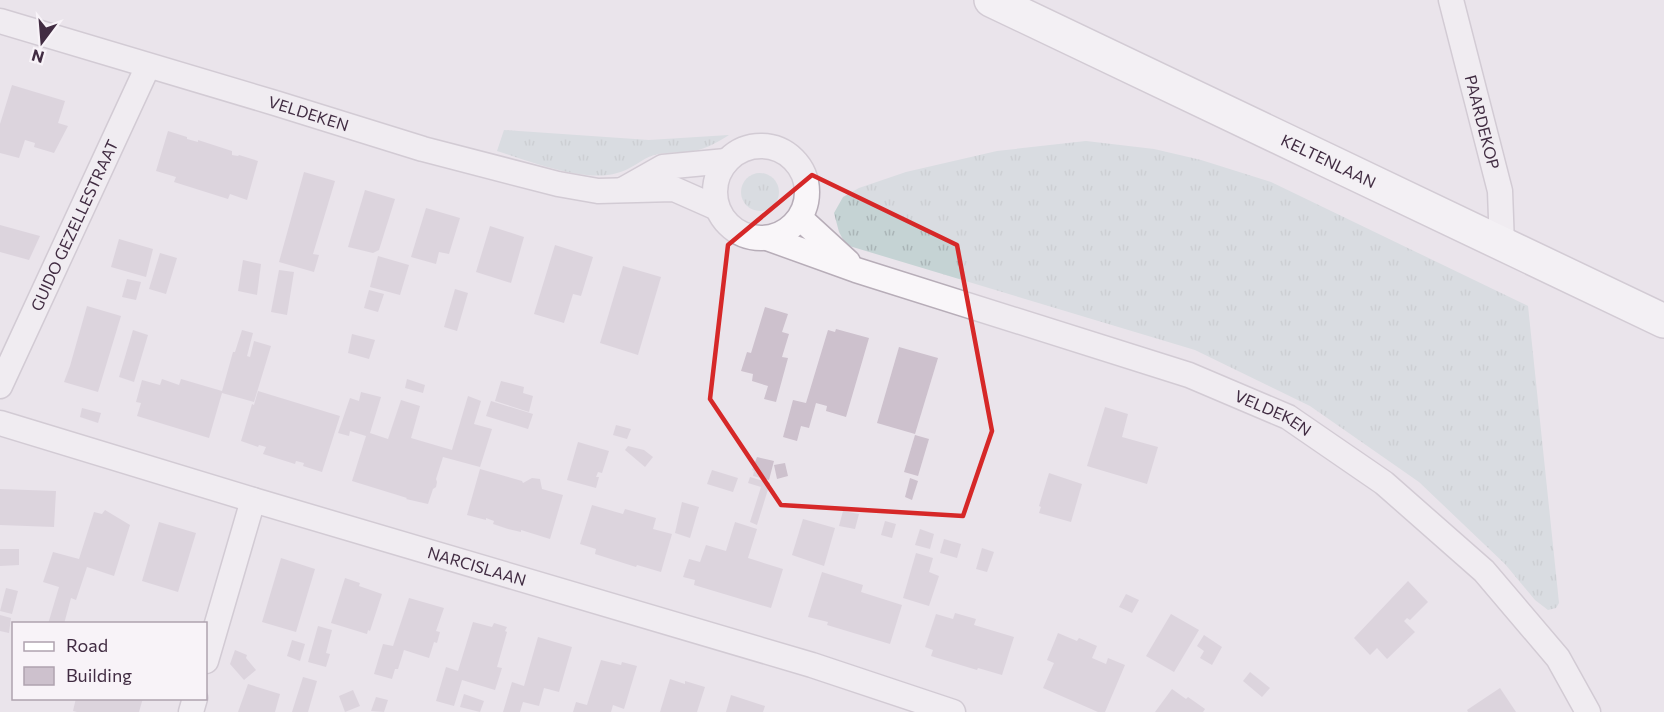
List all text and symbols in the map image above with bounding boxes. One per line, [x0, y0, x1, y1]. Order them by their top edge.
north arrow [12, 12, 72, 72]
text: N [29, 46, 46, 68]
street label: PAARDEKOP [1462, 73, 1504, 171]
street label: VELDEKEN [266, 92, 351, 134]
street label: KELTENLAAN [1278, 130, 1379, 191]
street label: GUIDO GEZELLESTRAAT [26, 137, 122, 314]
street label: VELDEKEN [1232, 386, 1315, 439]
street label: NARCISLAAN [426, 542, 529, 589]
legend [12, 622, 207, 700]
text: Road [66, 634, 108, 656]
text: Building [66, 664, 132, 686]

